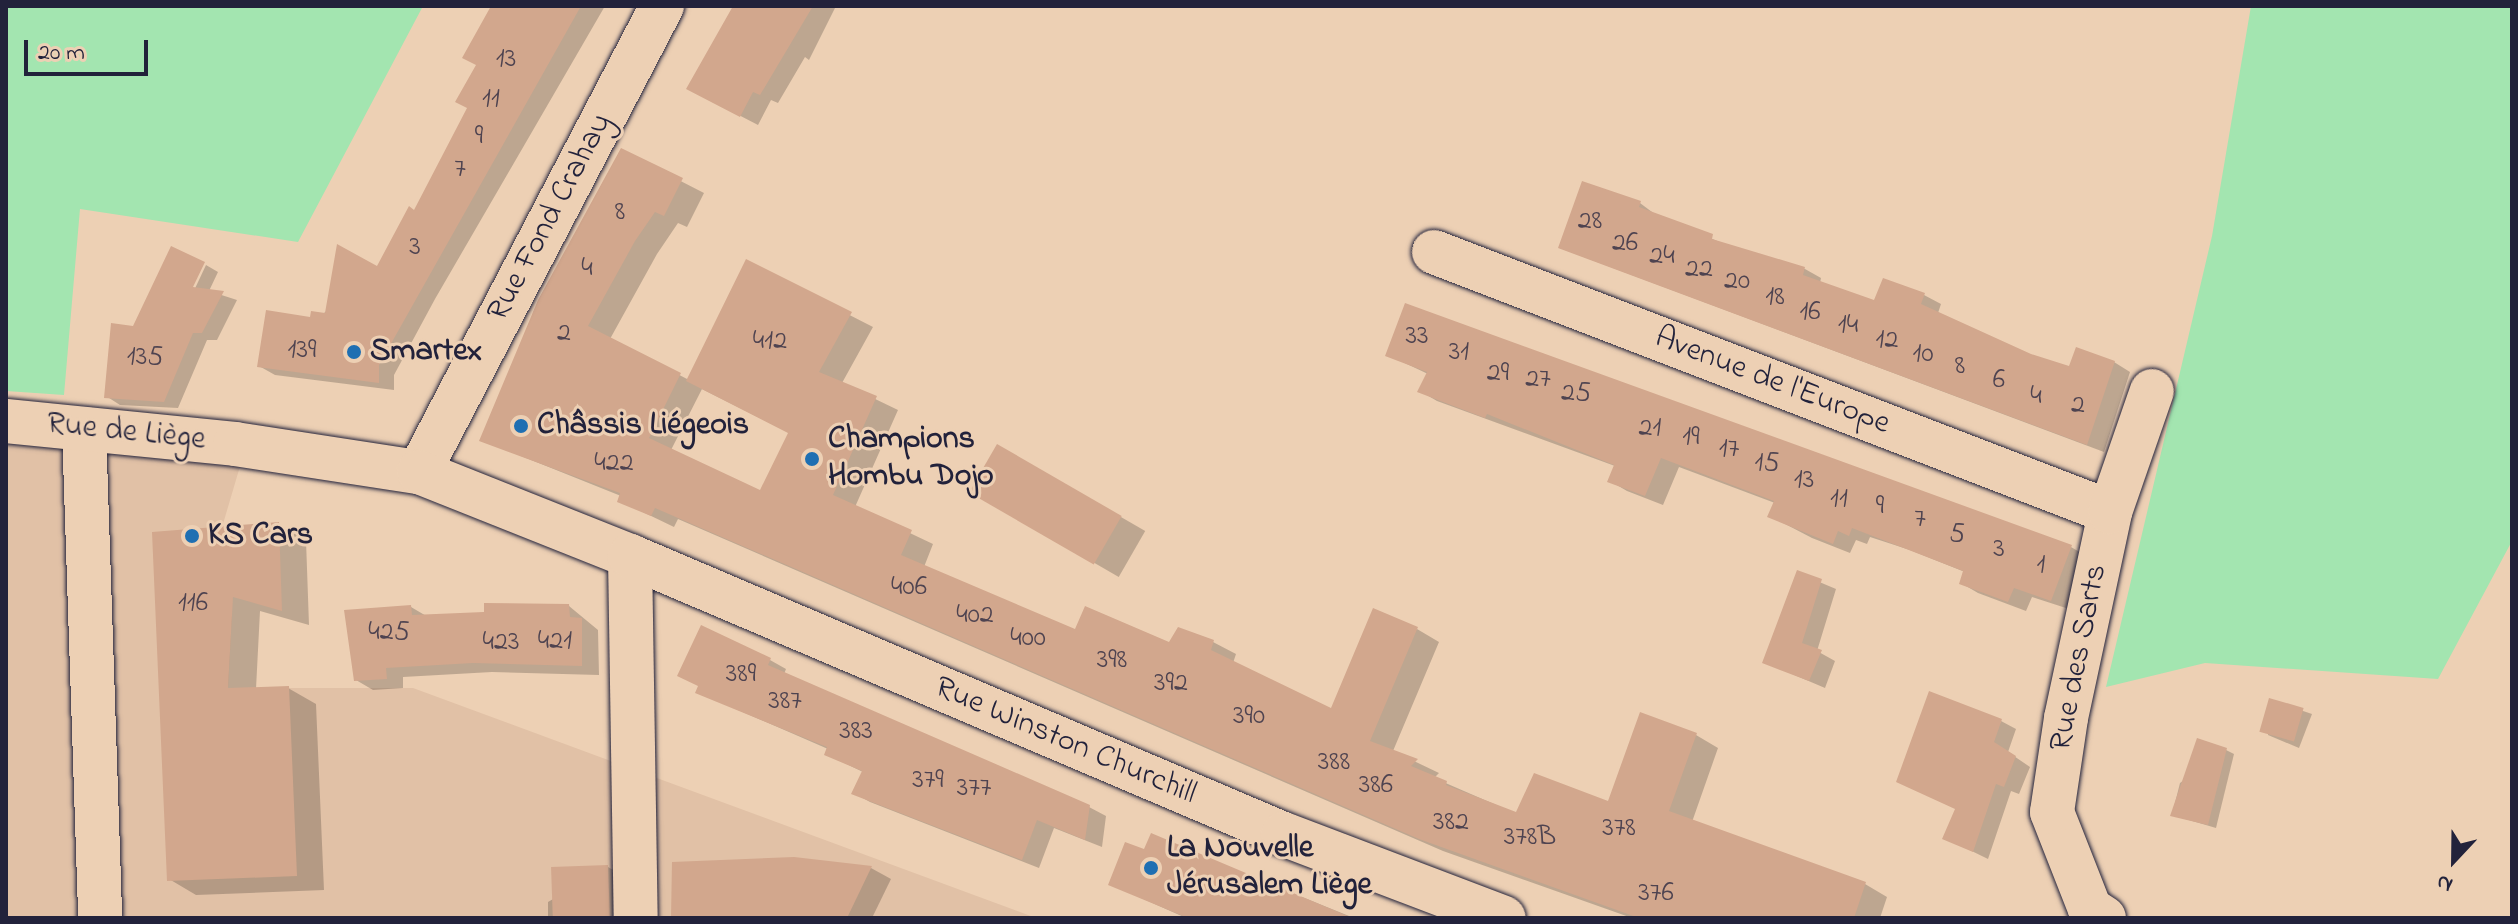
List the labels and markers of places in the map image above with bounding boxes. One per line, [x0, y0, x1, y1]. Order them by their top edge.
place label: Smartex [370, 333, 482, 371]
marker: Smartex [345, 343, 363, 361]
place label: Châssis Liégeois [537, 407, 749, 445]
marker: Châssis Liégeois [512, 417, 530, 435]
place label: Champions Hombu Dojo [828, 422, 994, 497]
marker: Champions Hombu Dojo [803, 450, 821, 468]
place label: KS Cars [208, 517, 313, 555]
marker: KS Cars [183, 527, 201, 545]
place label: La Nouvelle Jérusalem Liège [1167, 831, 1372, 906]
marker: La Nouvelle Jérusalem Liège [1142, 859, 1160, 877]

